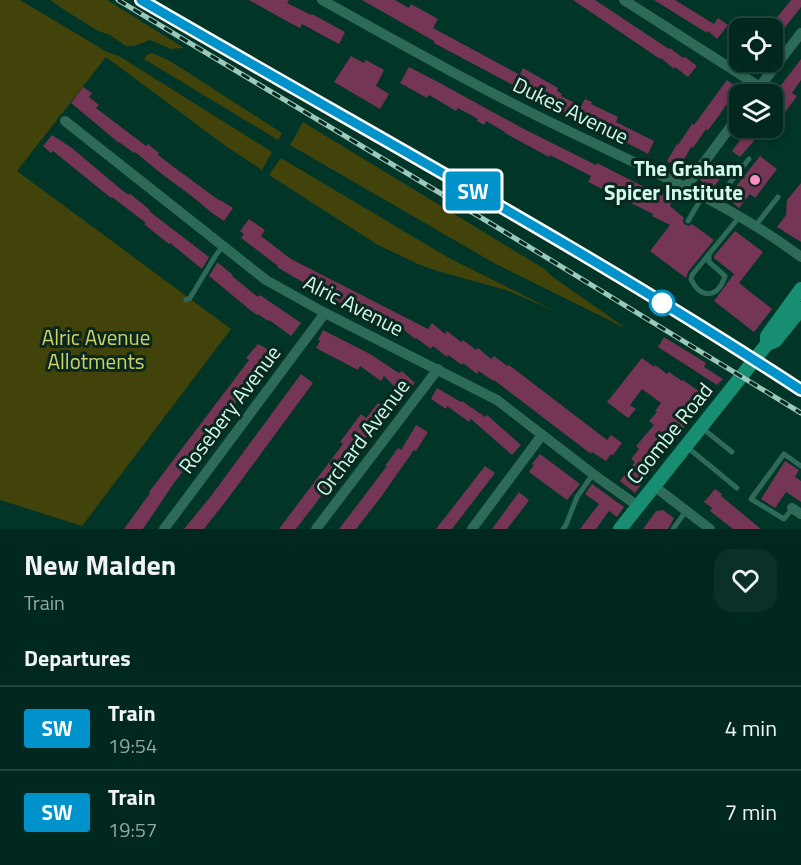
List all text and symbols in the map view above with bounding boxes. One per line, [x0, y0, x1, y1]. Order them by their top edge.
map controls [729, 18, 783, 138]
button: locate [729, 18, 783, 72]
street label: Dukes Avenue [508, 68, 634, 152]
button: layers [729, 84, 783, 138]
place label: The Graham Spicer Institute [604, 152, 743, 208]
line badge: SW [446, 172, 500, 210]
marker: The Graham Spicer Institute [748, 173, 762, 187]
text: SW [458, 175, 488, 207]
street label: Alric Avenue [298, 266, 410, 344]
unlabelled marker [649, 290, 675, 316]
park label: Alric Avenue Allotments [42, 321, 150, 377]
street label: Rosebery Avenue [170, 338, 288, 480]
street label: Orchard Avenue [307, 371, 417, 503]
street label: Coombe Road [618, 375, 720, 491]
text: New Malden [24, 543, 176, 586]
button: heart [714, 549, 777, 612]
text: Train [24, 587, 65, 618]
text: Departures [24, 641, 131, 675]
text: Train [108, 696, 156, 730]
text: 4 min [725, 711, 777, 745]
text: SW [42, 712, 72, 744]
text: 19:54 [108, 730, 157, 761]
text: Train [108, 780, 156, 814]
text: 7 min [725, 795, 777, 829]
text: SW [42, 796, 72, 828]
text: 19:57 [108, 814, 157, 845]

